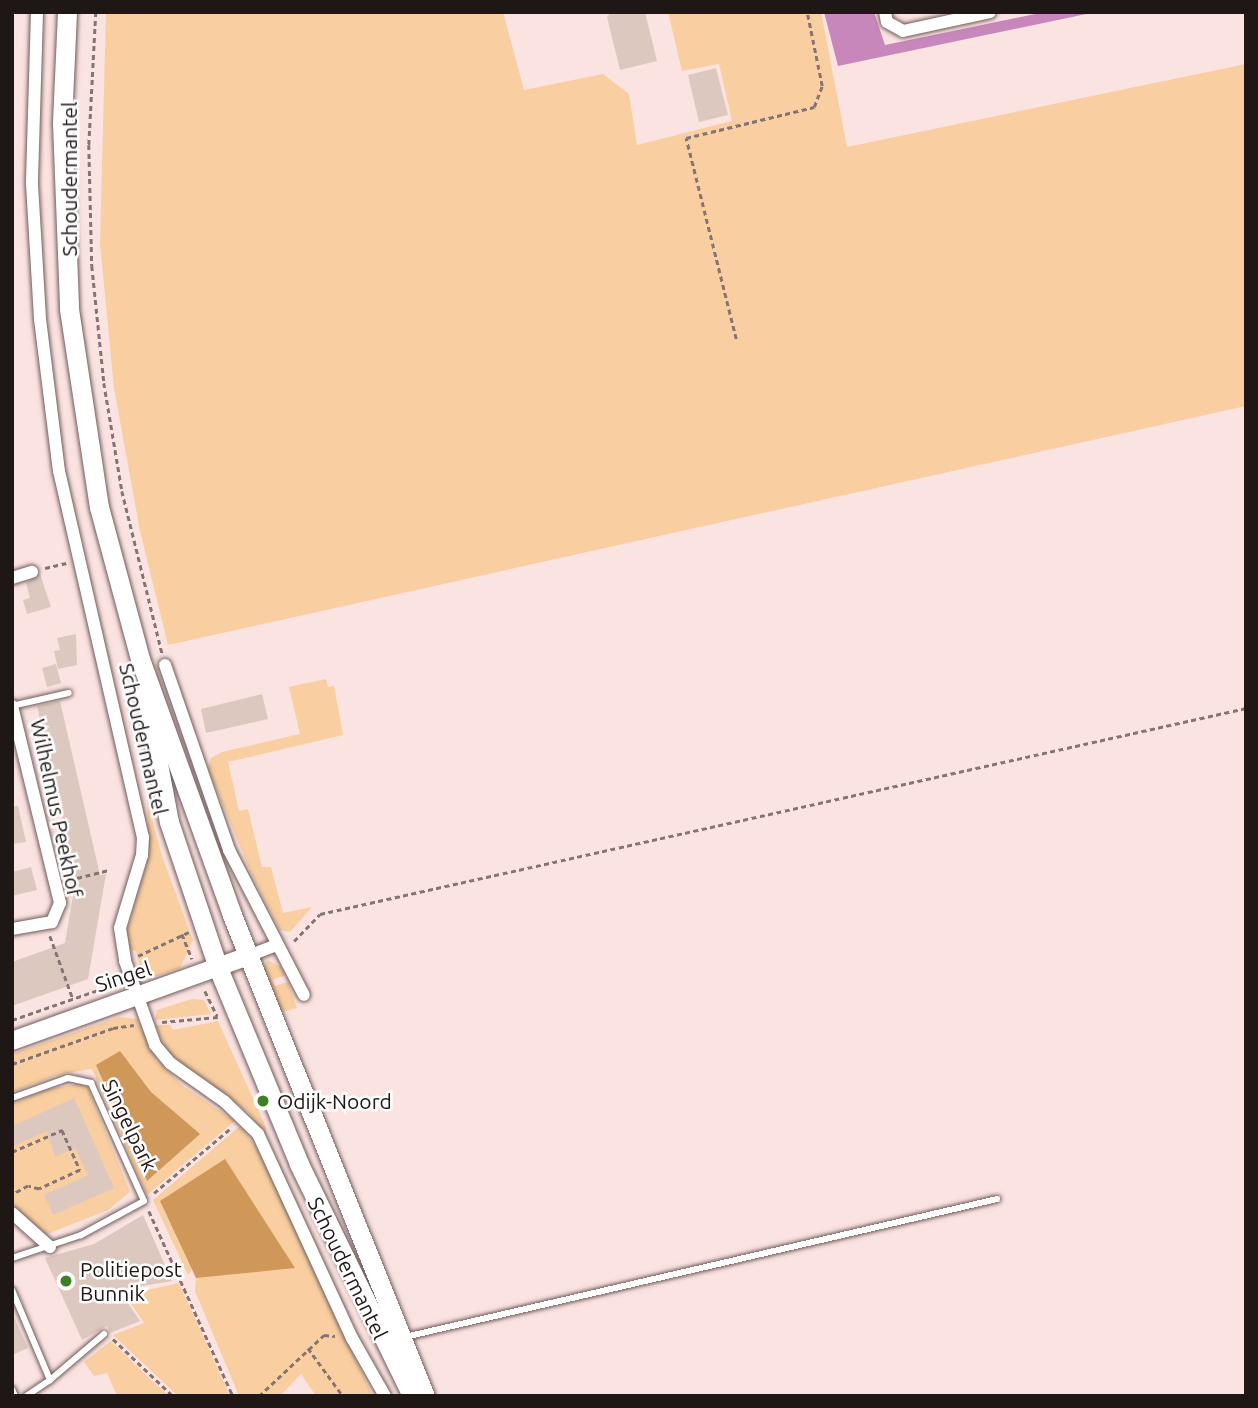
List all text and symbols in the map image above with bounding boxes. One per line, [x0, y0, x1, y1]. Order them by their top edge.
street label: Schoudermantel [56, 101, 82, 257]
street label: Schoudermantel [114, 661, 174, 817]
street label: Wilhelmus Peekhof [26, 716, 88, 900]
street label: Singel [92, 955, 154, 997]
street label: Singelpark [97, 1075, 163, 1175]
place label: Odijk-Noord [277, 1088, 392, 1114]
marker: Odijk-Noord [255, 1093, 271, 1109]
street label: Schoudermantel [303, 1193, 393, 1343]
place label: Politiepost Bunnik [80, 1256, 182, 1306]
marker: Politiepost Bunnik [58, 1273, 74, 1289]

